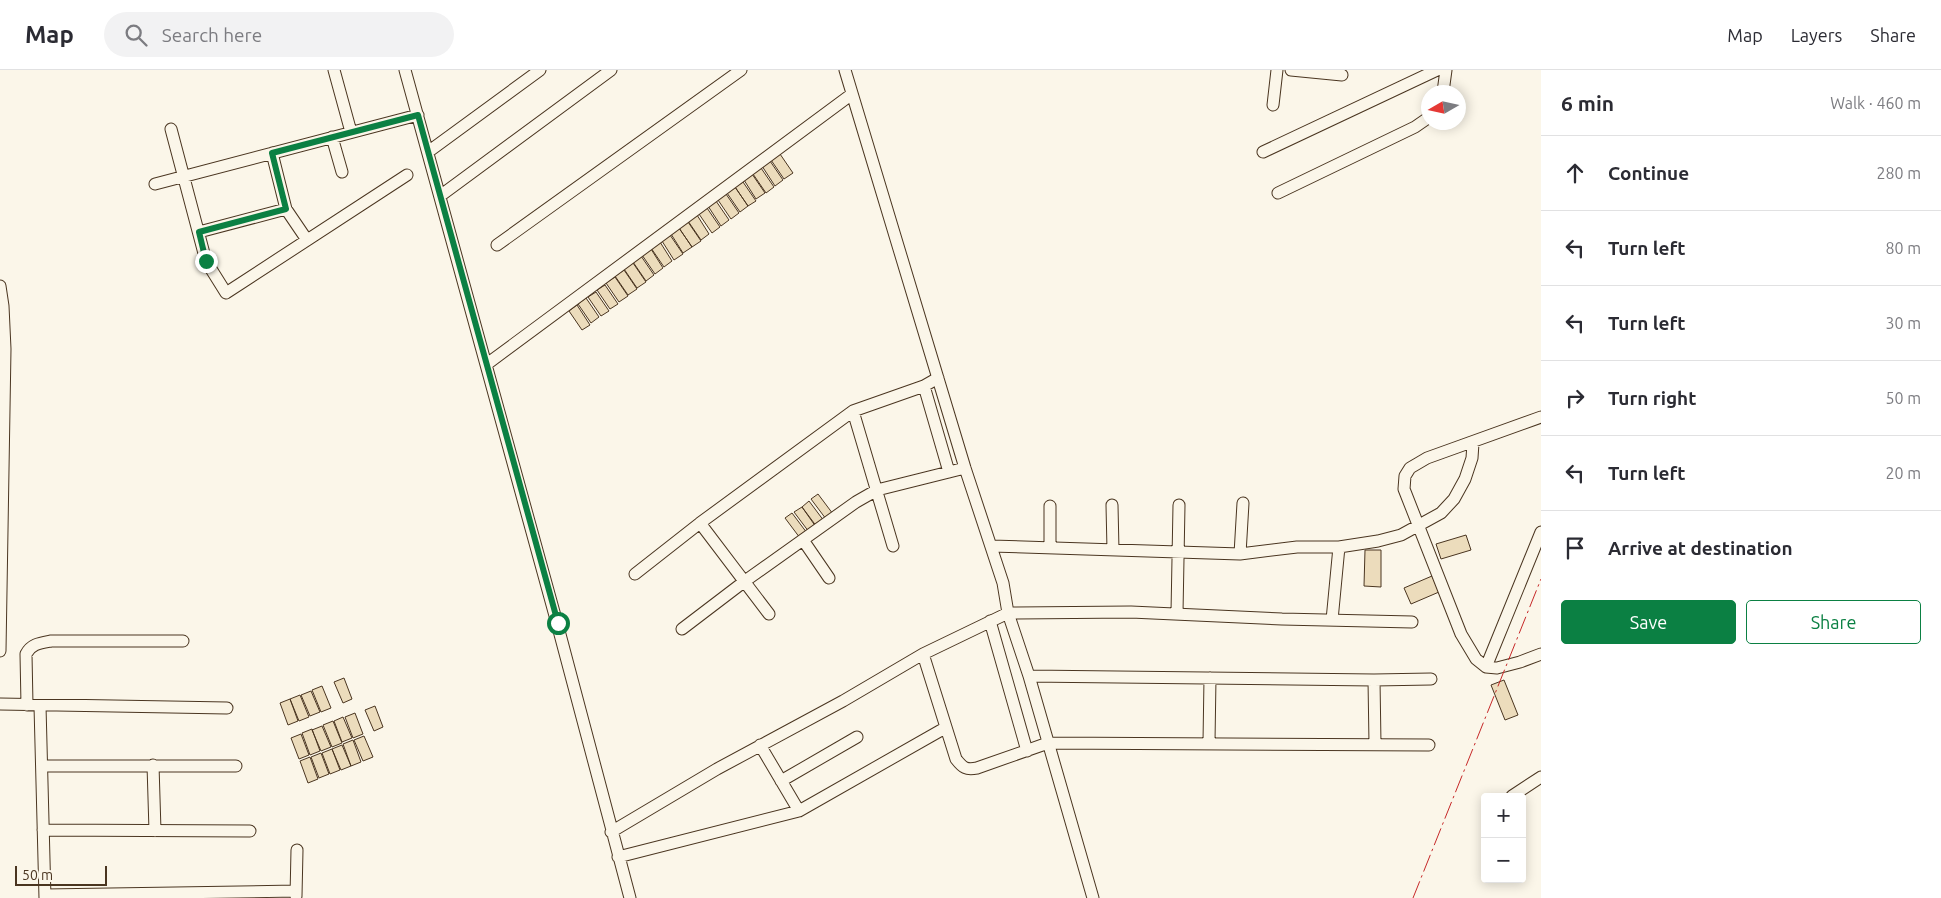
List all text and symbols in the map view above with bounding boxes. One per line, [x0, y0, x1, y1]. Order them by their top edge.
search box [104, 12, 454, 57]
text: Map [25, 21, 74, 48]
icon: search [122, 21, 150, 49]
text: Search here [162, 24, 262, 46]
text: Map [1727, 25, 1763, 45]
text: Layers [1791, 25, 1842, 45]
text: Share [1870, 25, 1916, 45]
north arrow [1421, 85, 1466, 130]
text: 6 min [1561, 91, 1614, 115]
text: Walk · 460 m [1830, 94, 1921, 112]
icon: ahead [1561, 159, 1589, 187]
text: Continue [1608, 162, 1689, 184]
text: 280 m [1876, 164, 1921, 182]
icon: left [1561, 234, 1589, 262]
text: Turn left [1608, 237, 1686, 259]
text: 80 m [1885, 239, 1921, 257]
route end [195, 250, 218, 273]
icon: left [1561, 309, 1589, 337]
text: Turn left [1608, 312, 1686, 334]
text: 30 m [1885, 314, 1921, 332]
icon: right [1561, 384, 1589, 412]
text: Turn right [1608, 387, 1696, 409]
text: 50 m [1885, 389, 1921, 407]
icon: left [1561, 459, 1589, 487]
text: Turn left [1608, 462, 1686, 484]
text: 20 m [1885, 464, 1921, 482]
icon: arrive [1561, 534, 1589, 562]
text: Arrive at destination [1608, 537, 1793, 559]
button: Save [1561, 600, 1736, 644]
button: Share [1746, 600, 1921, 644]
route start [547, 612, 570, 635]
map controls [1481, 793, 1526, 883]
button: + [1481, 793, 1526, 838]
button: − [1481, 838, 1526, 883]
scale bar [15, 863, 108, 886]
text: 50 m [22, 867, 53, 883]

